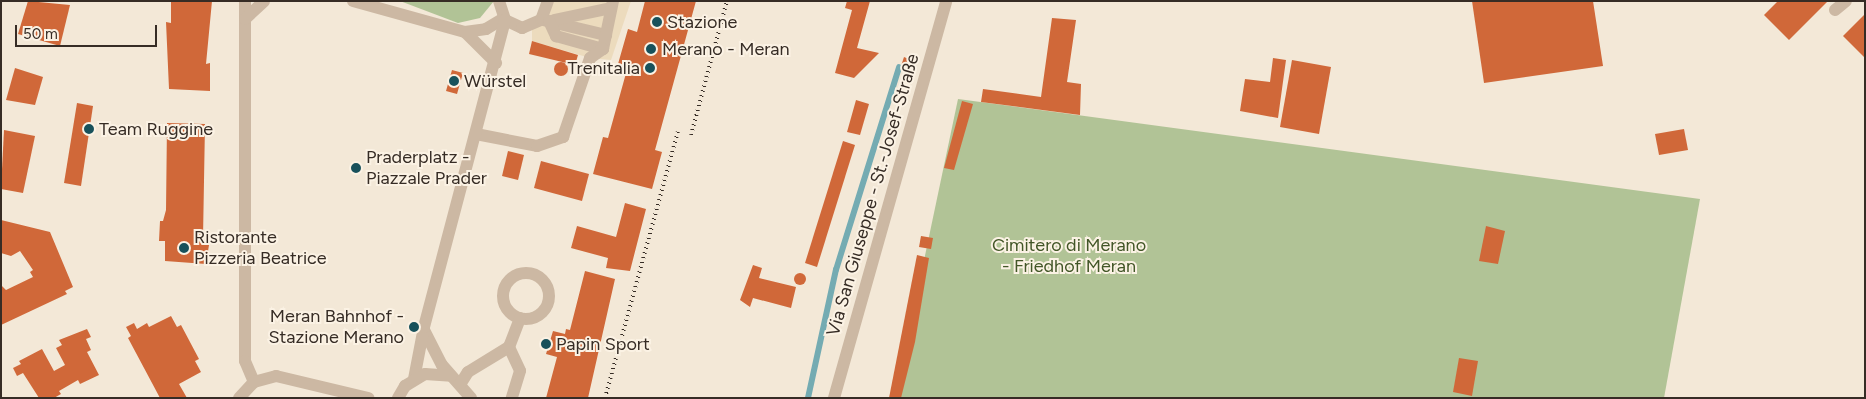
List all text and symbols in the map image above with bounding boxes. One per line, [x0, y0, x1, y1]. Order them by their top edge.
place label: Stazione [667, 11, 737, 33]
scale bar [18, 15, 160, 47]
marker: Stazione [651, 16, 663, 28]
text: 50 m [23, 25, 58, 43]
place label: Merano - Meran [662, 38, 790, 60]
marker: Merano - Meran [644, 42, 658, 56]
street label: Via San Giuseppe - St.-Josef-Straße [822, 51, 924, 339]
place label: Trenitalia [568, 57, 640, 79]
marker: Trenitalia [644, 62, 656, 74]
place label: Würstel [464, 70, 526, 92]
marker: Würstel [448, 75, 460, 87]
place label: Team Ruggine [99, 118, 213, 140]
marker: Team Ruggine [83, 123, 95, 135]
place label: Praderplatz - Piazzale Prader [366, 147, 487, 190]
marker: Praderplatz - Piazzale Prader [350, 162, 362, 174]
place label: Ristorante Pizzeria Beatrice [194, 227, 327, 270]
park label: Cimitero di Merano - Friedhof Meran [992, 235, 1146, 278]
marker: Ristorante Pizzeria Beatrice [178, 242, 190, 254]
place label: Meran Bahnhof - Stazione Merano [268, 306, 404, 348]
marker: Meran Bahnhof - Stazione Merano [408, 321, 420, 333]
place label: Papin Sport [556, 333, 650, 355]
marker: Papin Sport [540, 338, 552, 350]

